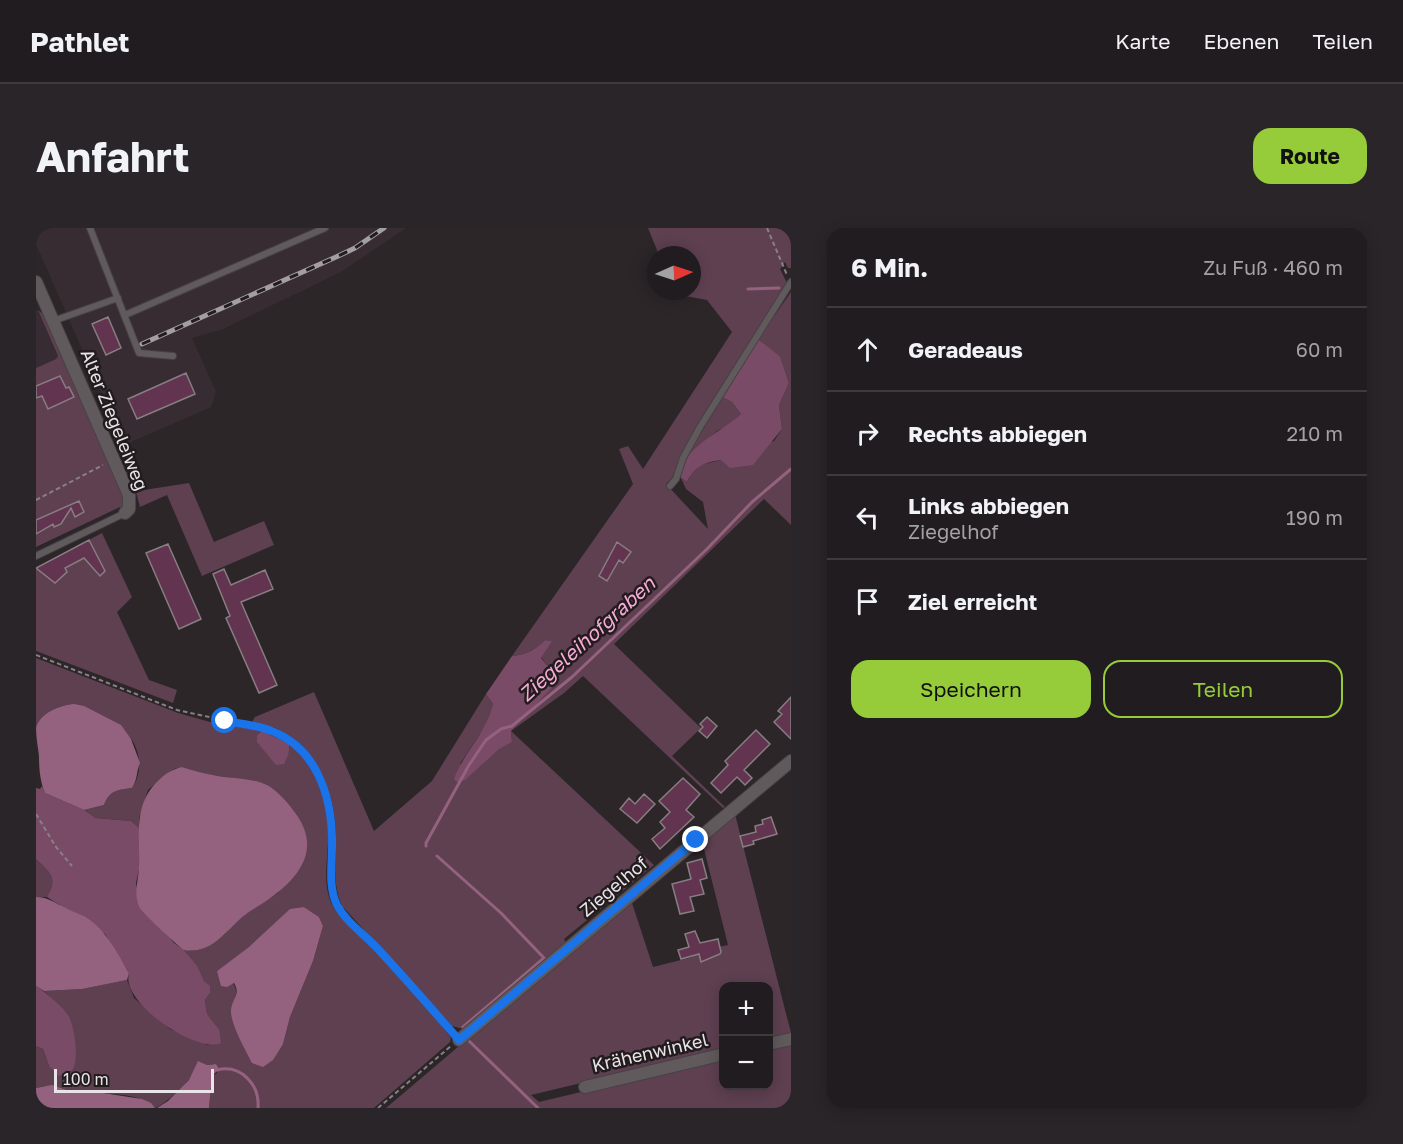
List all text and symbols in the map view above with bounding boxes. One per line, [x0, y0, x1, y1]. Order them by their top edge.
text: Pathlet [30, 25, 130, 58]
text: Karte [1115, 28, 1171, 54]
text: Ebenen [1204, 28, 1279, 54]
text: Teilen [1312, 28, 1373, 54]
button: Route [1253, 128, 1367, 184]
text: Anfahrt [36, 131, 190, 181]
north arrow [647, 246, 701, 300]
text: 6 Min. [851, 252, 928, 283]
text: Zu Fuß · 460 m [1203, 255, 1343, 279]
icon: ahead [851, 333, 884, 366]
text: Geradeaus [908, 336, 1023, 363]
text: 60 m [1296, 337, 1343, 361]
street label: Alter Ziegeleiweg [77, 346, 153, 494]
icon: right [851, 417, 884, 450]
text: Rechts abbiegen [908, 420, 1087, 447]
text: 210 m [1287, 421, 1343, 445]
text: Links abbiegen [908, 492, 1069, 519]
icon: left [851, 501, 884, 534]
text: 190 m [1286, 505, 1343, 529]
text: Ziegelhof [908, 519, 999, 543]
water label: Ziegeleihofgraben [513, 570, 660, 706]
icon: arrive [851, 585, 884, 618]
text: Ziel erreicht [908, 588, 1037, 615]
button: Speichern [851, 660, 1091, 718]
button: Teilen [1103, 660, 1343, 718]
route start [211, 707, 237, 733]
route end [682, 826, 708, 852]
street label: Ziegelhof [575, 851, 652, 921]
map controls [719, 982, 773, 1090]
button: + [719, 982, 773, 1036]
street label: Krähenwinkel [590, 1028, 710, 1076]
button: − [719, 1036, 773, 1090]
scale bar [54, 1066, 214, 1094]
text: 100 m [63, 1069, 109, 1089]

